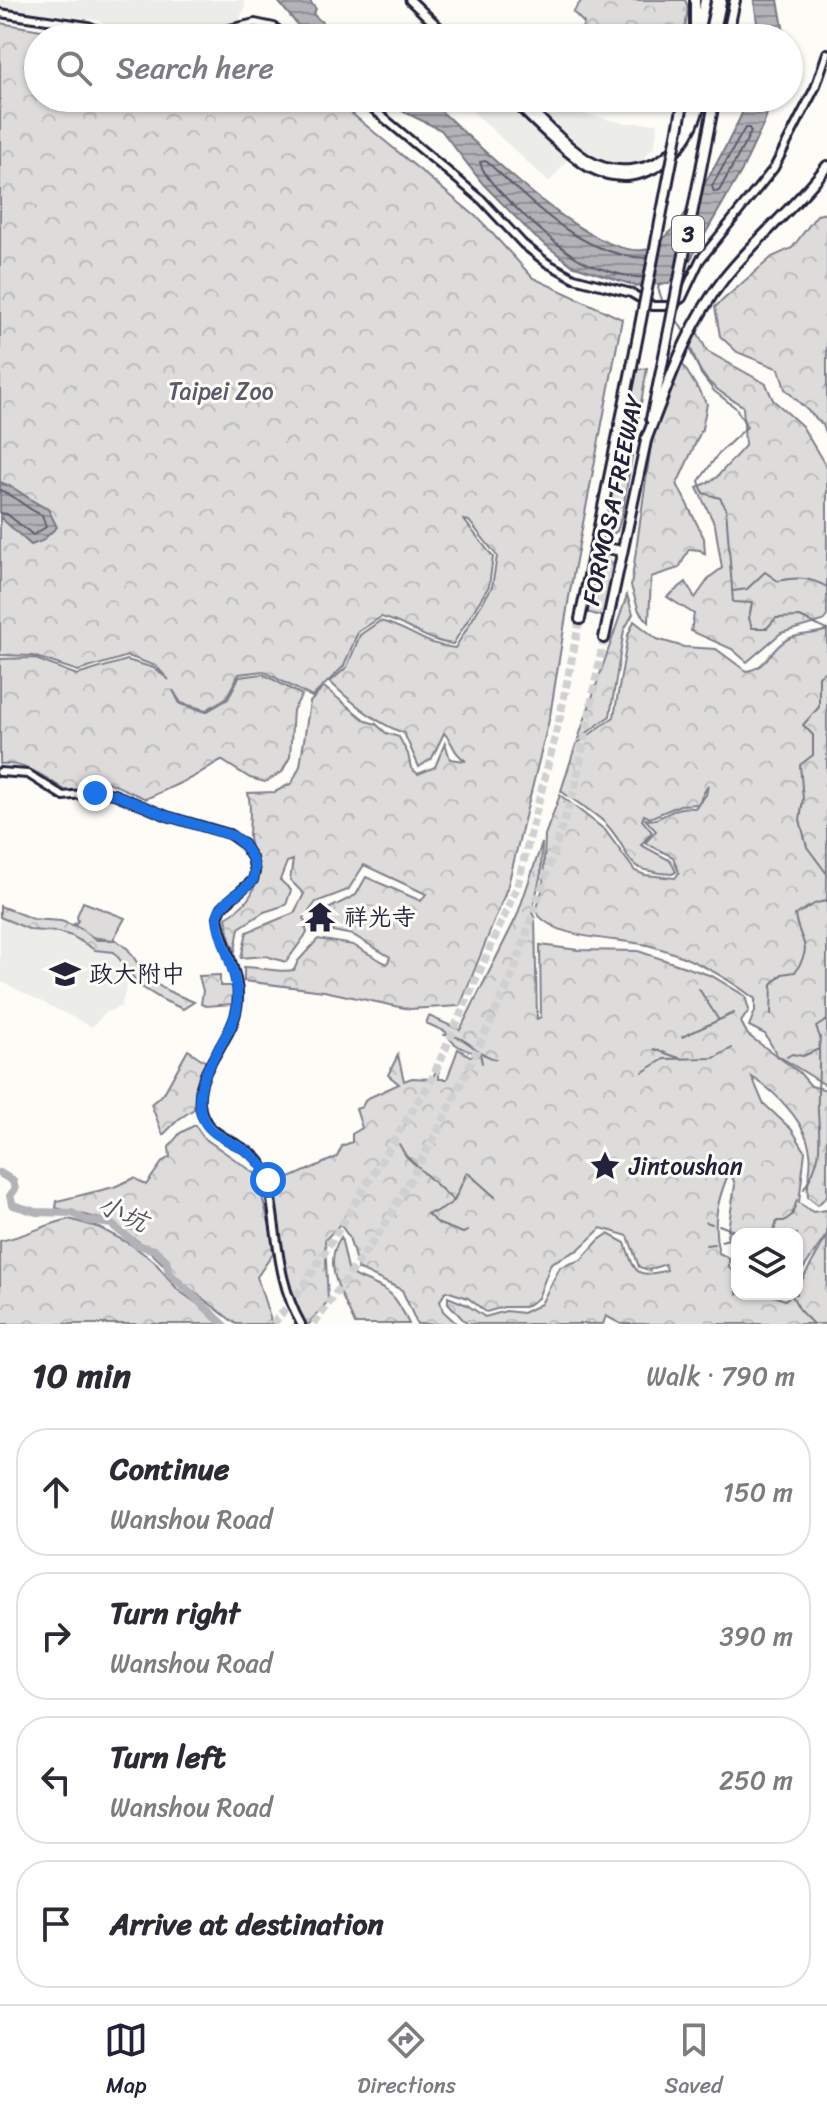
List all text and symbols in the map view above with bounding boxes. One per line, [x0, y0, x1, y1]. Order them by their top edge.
search box [24, 24, 803, 112]
text: Search here [116, 41, 274, 95]
icon: search [52, 46, 96, 90]
road number: 3 [672, 216, 704, 252]
park label: Taipei Zoo [168, 370, 274, 412]
street label: FORMOSA FREEWAY [570, 390, 656, 609]
route end [77, 775, 113, 811]
place label: 祥光寺 [344, 896, 416, 938]
temple icon: 祥光寺 [303, 900, 337, 934]
place label: 政大附中 [89, 953, 185, 995]
school or university icon: 政大附中 [48, 957, 82, 991]
place label: Jintoushan [628, 1145, 743, 1187]
place icon: Jintoushan [588, 1149, 622, 1183]
route start [250, 1162, 286, 1198]
water label: 小坑 [90, 1181, 159, 1246]
map controls [731, 1228, 803, 1300]
button: layers [731, 1228, 803, 1300]
text: 10 min [32, 1346, 131, 1406]
text: Walk · 790 m [646, 1353, 795, 1399]
text: Continue [110, 1442, 229, 1496]
text: 150 m [723, 1469, 793, 1515]
icon: ahead [34, 1470, 78, 1514]
text: Wanshou Road [110, 1496, 272, 1542]
text: Turn right [110, 1586, 240, 1640]
text: 390 m [720, 1613, 793, 1659]
icon: right [34, 1614, 78, 1658]
text: Wanshou Road [110, 1640, 272, 1686]
text: Turn left [110, 1730, 226, 1784]
text: 250 m [719, 1757, 793, 1803]
icon: left [34, 1758, 78, 1802]
text: Wanshou Road [110, 1784, 272, 1830]
text: Arrive at destination [110, 1897, 384, 1951]
icon: arrive [34, 1902, 78, 1946]
tab: Map [104, 2018, 148, 2105]
tab: Directions [357, 2018, 456, 2105]
tab: Saved [665, 2018, 723, 2105]

